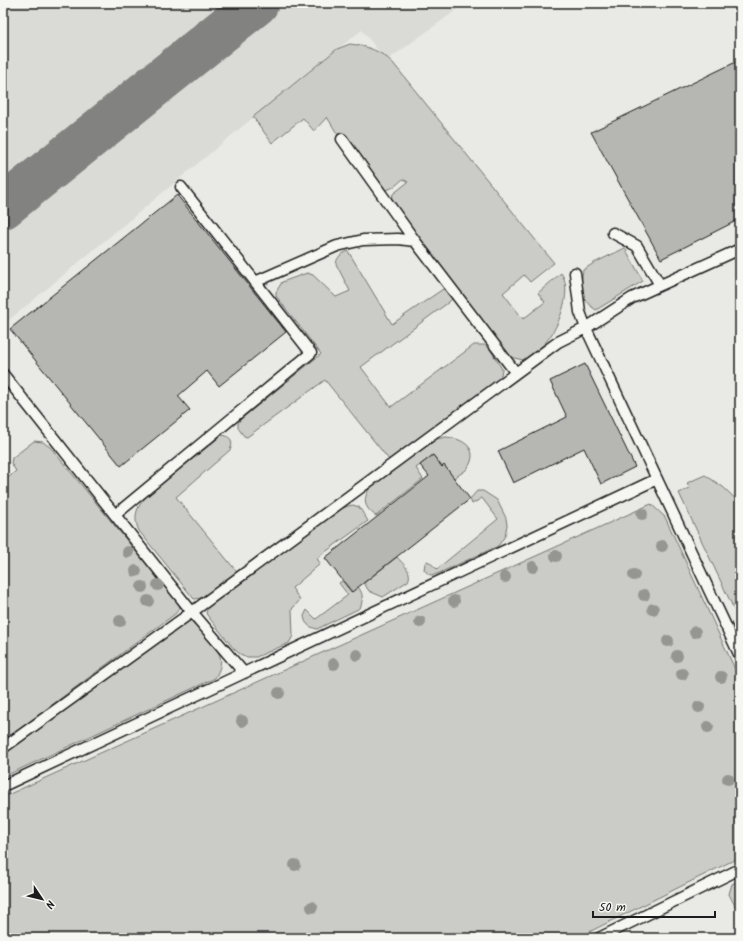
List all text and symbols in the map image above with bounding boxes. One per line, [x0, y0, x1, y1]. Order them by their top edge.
north arrow [22, 879, 62, 919]
scale bar [593, 893, 715, 919]
text: N [40, 896, 59, 912]
text: 50 m [599, 898, 626, 917]

